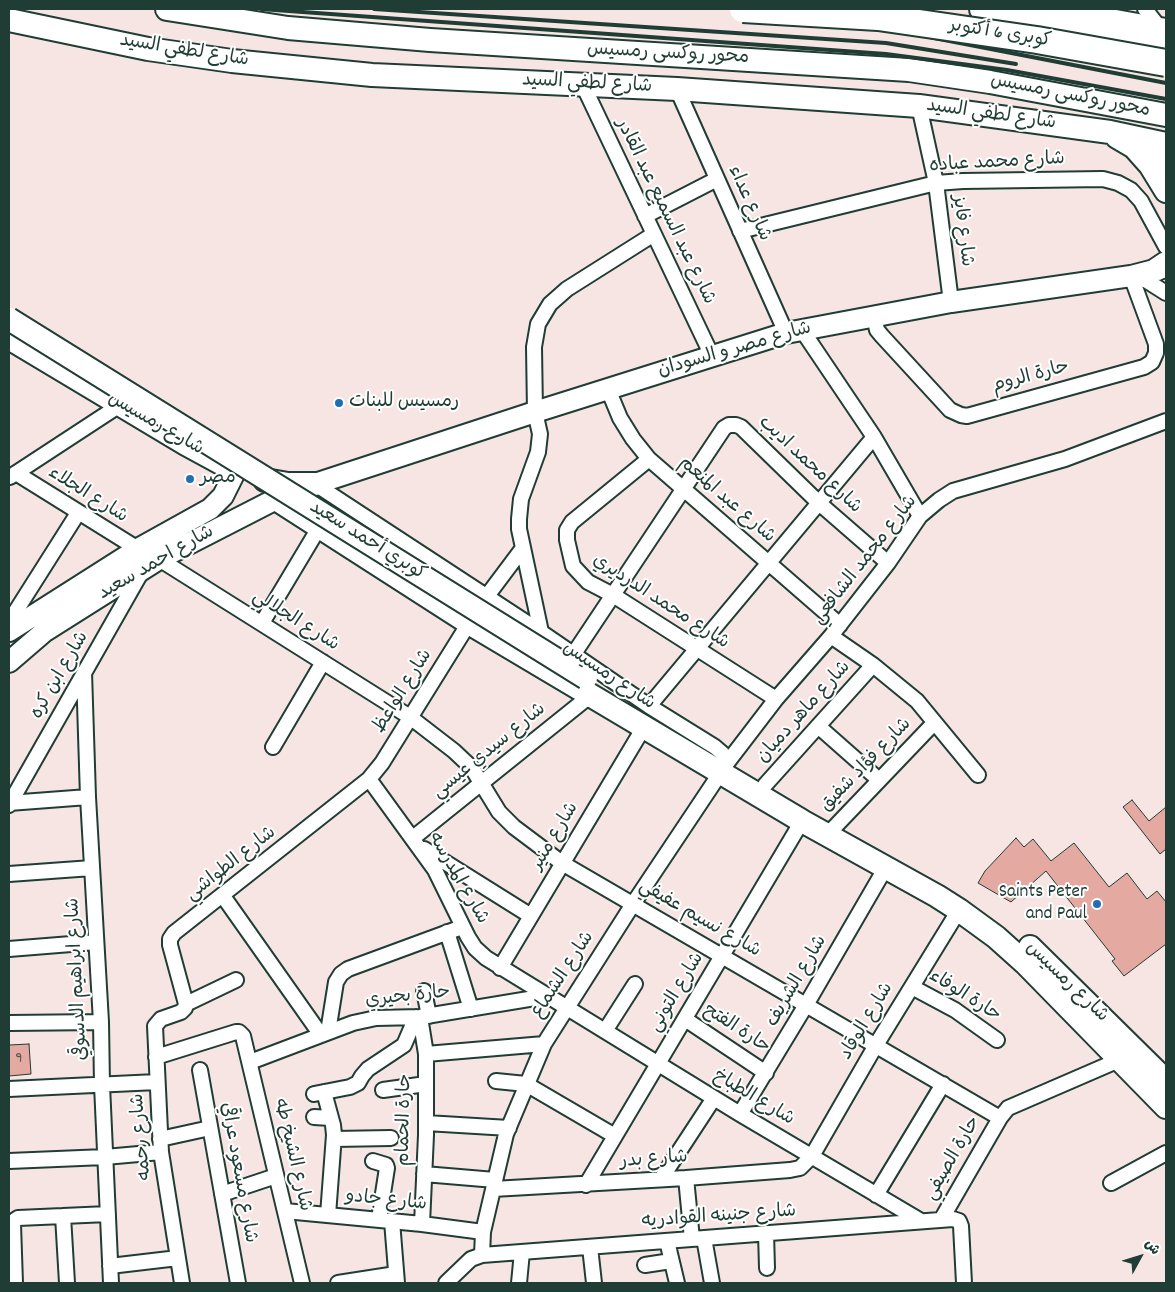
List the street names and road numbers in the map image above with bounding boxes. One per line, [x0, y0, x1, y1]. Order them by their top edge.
street label: كوبرى 6 أكتوبر [947, 16, 1053, 54]
street label: شارع لطفي السيد [118, 31, 250, 73]
street label: محور روكسى رمسيس [586, 39, 750, 71]
street label: شارع لطفي السيد [521, 70, 653, 100]
street label: محور روكسى رمسيس [988, 70, 1152, 124]
street label: شارع لطفي السيد [925, 96, 1057, 136]
street label: شارع عبد السميع عبد القادر [609, 115, 719, 309]
street label: شارع محمد عباده [929, 149, 1065, 179]
street label: شارع عداء [721, 163, 775, 245]
street label: شارع فايز [945, 194, 977, 268]
street label: شارع مصر و السودان [656, 318, 814, 384]
street label: حارة الروم [990, 357, 1072, 399]
street label: شارع رمسيس [103, 388, 207, 462]
street label: شارع محمد اديب [753, 412, 865, 520]
street label: شارع عبد المنعم [673, 453, 779, 549]
street label: شارع الجلاء [43, 463, 131, 529]
street label: شارع محمد الشافعي [809, 492, 923, 630]
street label: كوبري أحمد سعيد [304, 497, 430, 587]
street label: شارع احمد سعيد [95, 522, 219, 606]
street label: شارع محمد الدرديري [587, 550, 733, 656]
street label: شارع الجلالي [247, 586, 343, 658]
street label: شارع ابن كره [27, 628, 95, 724]
street label: شارع رمسيس [557, 638, 659, 716]
street label: شارع الواعظ [369, 646, 439, 738]
street label: شارع ماهر دميان [753, 657, 857, 769]
street label: شارع سيدي عيسي [429, 699, 551, 805]
street label: شارع فؤاد شفيق [816, 714, 918, 818]
street label: شارع منير [527, 799, 585, 875]
street label: شارع الطواشي [182, 823, 282, 907]
street label: شارع المدرسه [422, 829, 492, 929]
street label: شارع نسيم عفيفي [634, 876, 764, 964]
street label: شارع ابراهيم الدسوقي [63, 897, 95, 1061]
street label: شارع الشماع [527, 928, 601, 1024]
street label: شارع الشريف [763, 932, 833, 1032]
street label: شارع رمسيس [1020, 938, 1112, 1028]
street label: شارع التوني [645, 949, 711, 1037]
street label: حارة الوفاء [924, 966, 1004, 1028]
street label: شارع الوقاد [836, 979, 900, 1065]
street label: حارة بحيري [364, 982, 452, 1014]
street label: حارة الفتح [698, 1000, 774, 1060]
street label: شارع الطباخ [708, 1066, 798, 1132]
street label: حارة الحمام [394, 1074, 418, 1166]
street label: شارع رحمه [128, 1092, 158, 1182]
street label: شارع الشيخ طه [267, 1096, 315, 1214]
street label: شارع مسعود عراقي [213, 1101, 261, 1245]
street label: حارة الصيفي [921, 1113, 987, 1205]
street label: شارع بدر [619, 1147, 689, 1175]
street label: شارع جادو [344, 1186, 428, 1218]
street label: شارع جنينه القوادريه [641, 1201, 797, 1235]

